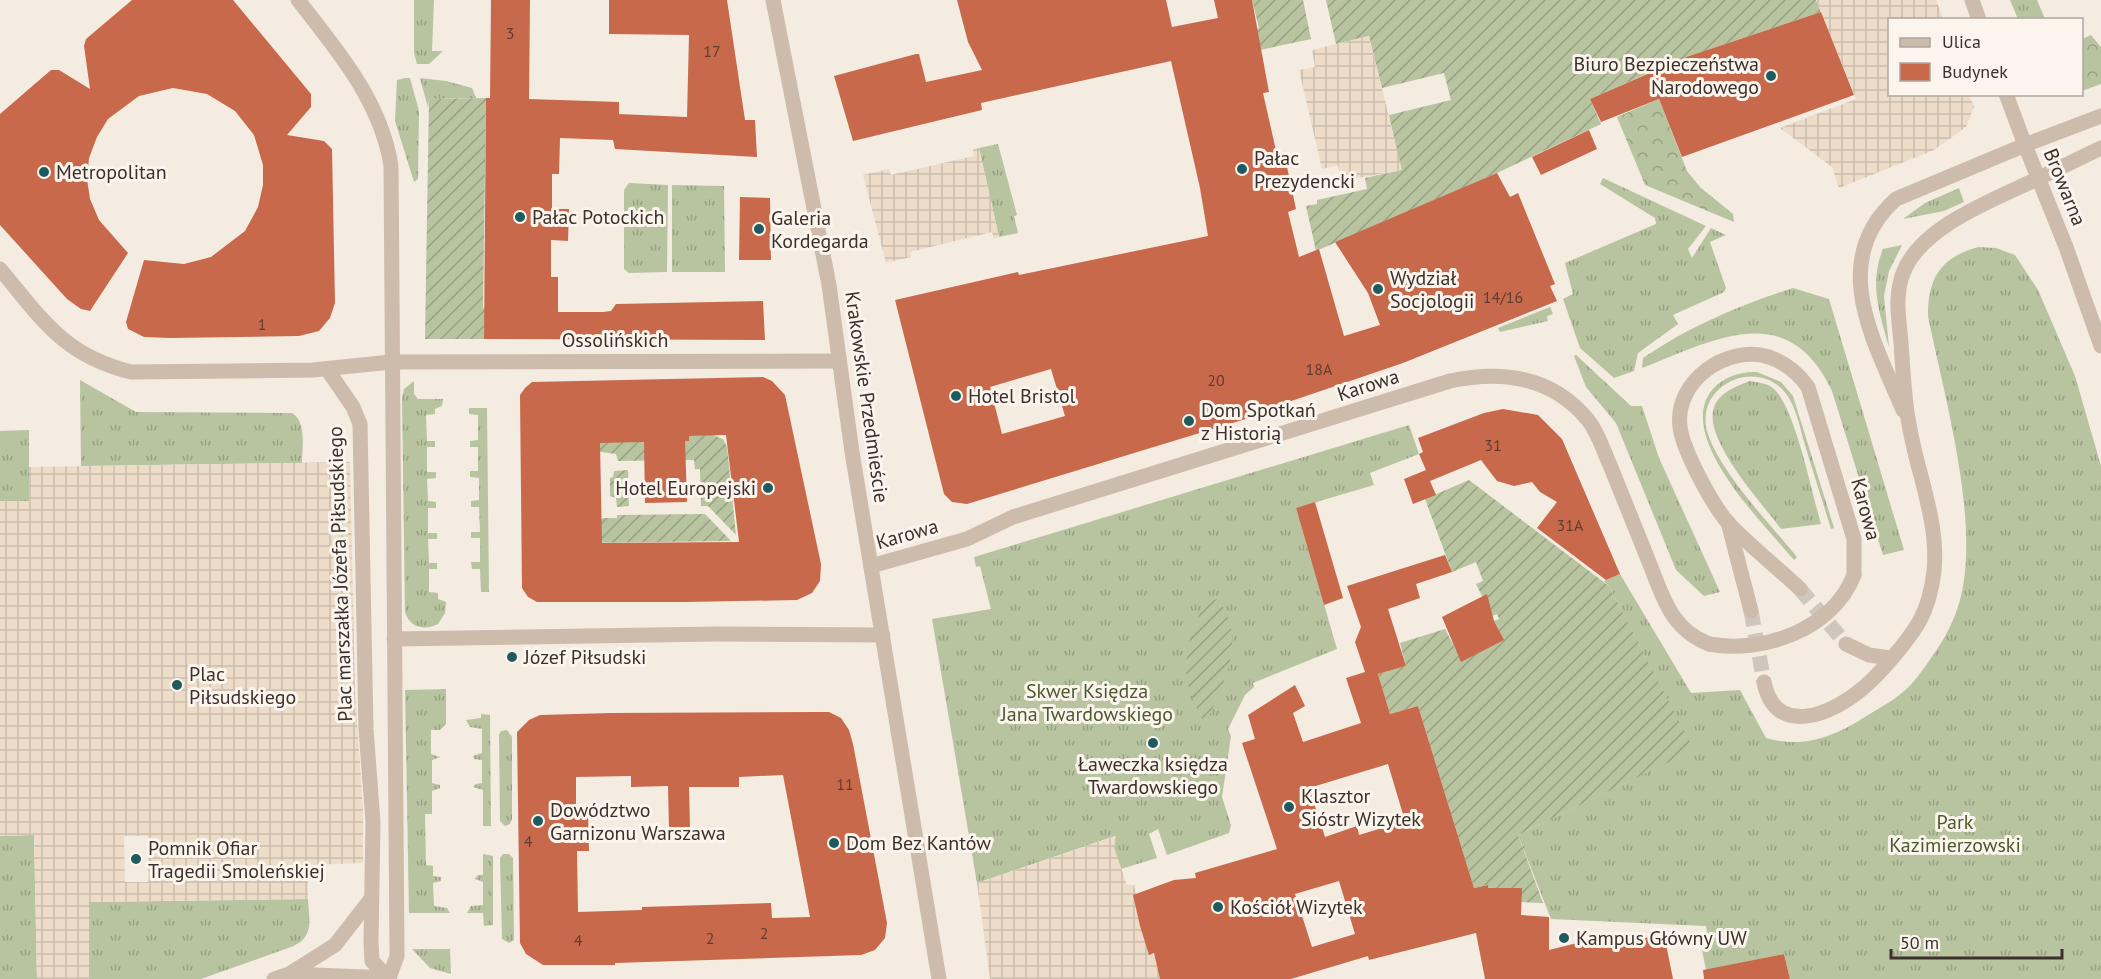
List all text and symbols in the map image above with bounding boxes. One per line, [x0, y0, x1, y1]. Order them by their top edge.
legend [1888, 18, 2083, 96]
house number: 3 [506, 23, 514, 43]
text: Ulica [1942, 30, 1981, 53]
house number: 17 [703, 41, 721, 61]
place label: Biuro Bezpieczeństwa Narodowego [1573, 51, 1759, 100]
text: Budynek [1942, 60, 2008, 83]
marker: Biuro Bezpieczeństwa Narodowego [1764, 69, 1778, 83]
street label: Browarna [2038, 144, 2092, 230]
place label: Pałac Prezydencki [1254, 145, 1355, 194]
place label: Metropolitan [56, 159, 167, 185]
marker: Pałac Prezydencki [1235, 162, 1249, 176]
marker: Metropolitan [37, 165, 51, 179]
place label: Pałac Potockich [532, 204, 664, 230]
place label: Galeria Kordegarda [771, 205, 869, 254]
marker: Pałac Potockich [513, 210, 527, 224]
marker: Galeria Kordegarda [752, 222, 766, 236]
place label: Wydział Socjologii [1390, 265, 1474, 314]
marker: Wydział Socjologii [1371, 282, 1385, 296]
house number: 14/16 [1483, 287, 1523, 307]
street label: Krakowskie Przedmieście [839, 290, 895, 504]
house number: 1 [258, 314, 266, 334]
street label: Ossolińskich [562, 327, 668, 353]
house number: 18A [1306, 359, 1333, 379]
street label: Karowa [1334, 363, 1402, 407]
house number: 20 [1207, 370, 1225, 390]
place label: Hotel Bristol [968, 383, 1076, 409]
marker: Hotel Bristol [949, 389, 963, 403]
place label: Dom Spotkań z Historią [1201, 397, 1316, 446]
marker: Dom Spotkań z Historią [1182, 414, 1196, 428]
street label: Plac marszałka Józefa Piłsudskiego [322, 426, 358, 722]
house number: 31 [1484, 435, 1502, 455]
place label: Hotel Europejski [615, 475, 756, 501]
street label: Karowa [1845, 475, 1887, 543]
marker: Hotel Europejski [761, 481, 775, 495]
street label: Karowa [873, 513, 941, 555]
house number: 31A [1557, 515, 1584, 535]
place label: Józef Piłsudski [523, 644, 646, 670]
marker: Józef Piłsudski [505, 650, 519, 664]
place label: Plac Piłsudskiego [189, 661, 296, 710]
marker: Plac Piłsudskiego [170, 678, 184, 692]
park label: Skwer Księdza Jana Twardowskiego [1000, 678, 1173, 727]
marker: Ławeczka księdza Twardowskiego [1146, 736, 1160, 750]
place label: Ławeczka księdza Twardowskiego [1078, 751, 1228, 800]
house number: 11 [836, 774, 854, 794]
place label: Klasztor Sióstr Wizytek [1301, 783, 1421, 832]
place label: Dowództwo Garnizonu Warszawa [550, 797, 726, 846]
marker: Klasztor Sióstr Wizytek [1282, 800, 1296, 814]
park label: Park Kazimierzowski [1889, 809, 2021, 858]
marker: Dowództwo Garnizonu Warszawa [531, 814, 545, 828]
place label: Dom Bez Kantów [846, 830, 991, 856]
house number: 4 [524, 831, 533, 851]
place label: Pomnik Ofiar Tragedii Smoleńskiej [148, 835, 325, 884]
marker: Dom Bez Kantów [827, 836, 841, 850]
marker: Pomnik Ofiar Tragedii Smoleńskiej [129, 852, 143, 866]
place label: Kościół Wizytek [1230, 894, 1363, 920]
marker: Kościół Wizytek [1211, 900, 1225, 914]
scale bar [1891, 922, 2062, 960]
house number: 2 [760, 923, 768, 943]
place label: Kampus Główny UW [1576, 925, 1747, 951]
house number: 2 [706, 928, 714, 948]
house number: 4 [574, 930, 583, 950]
marker: Kampus Główny UW [1557, 931, 1571, 945]
text: 50 m [1900, 931, 1939, 954]

